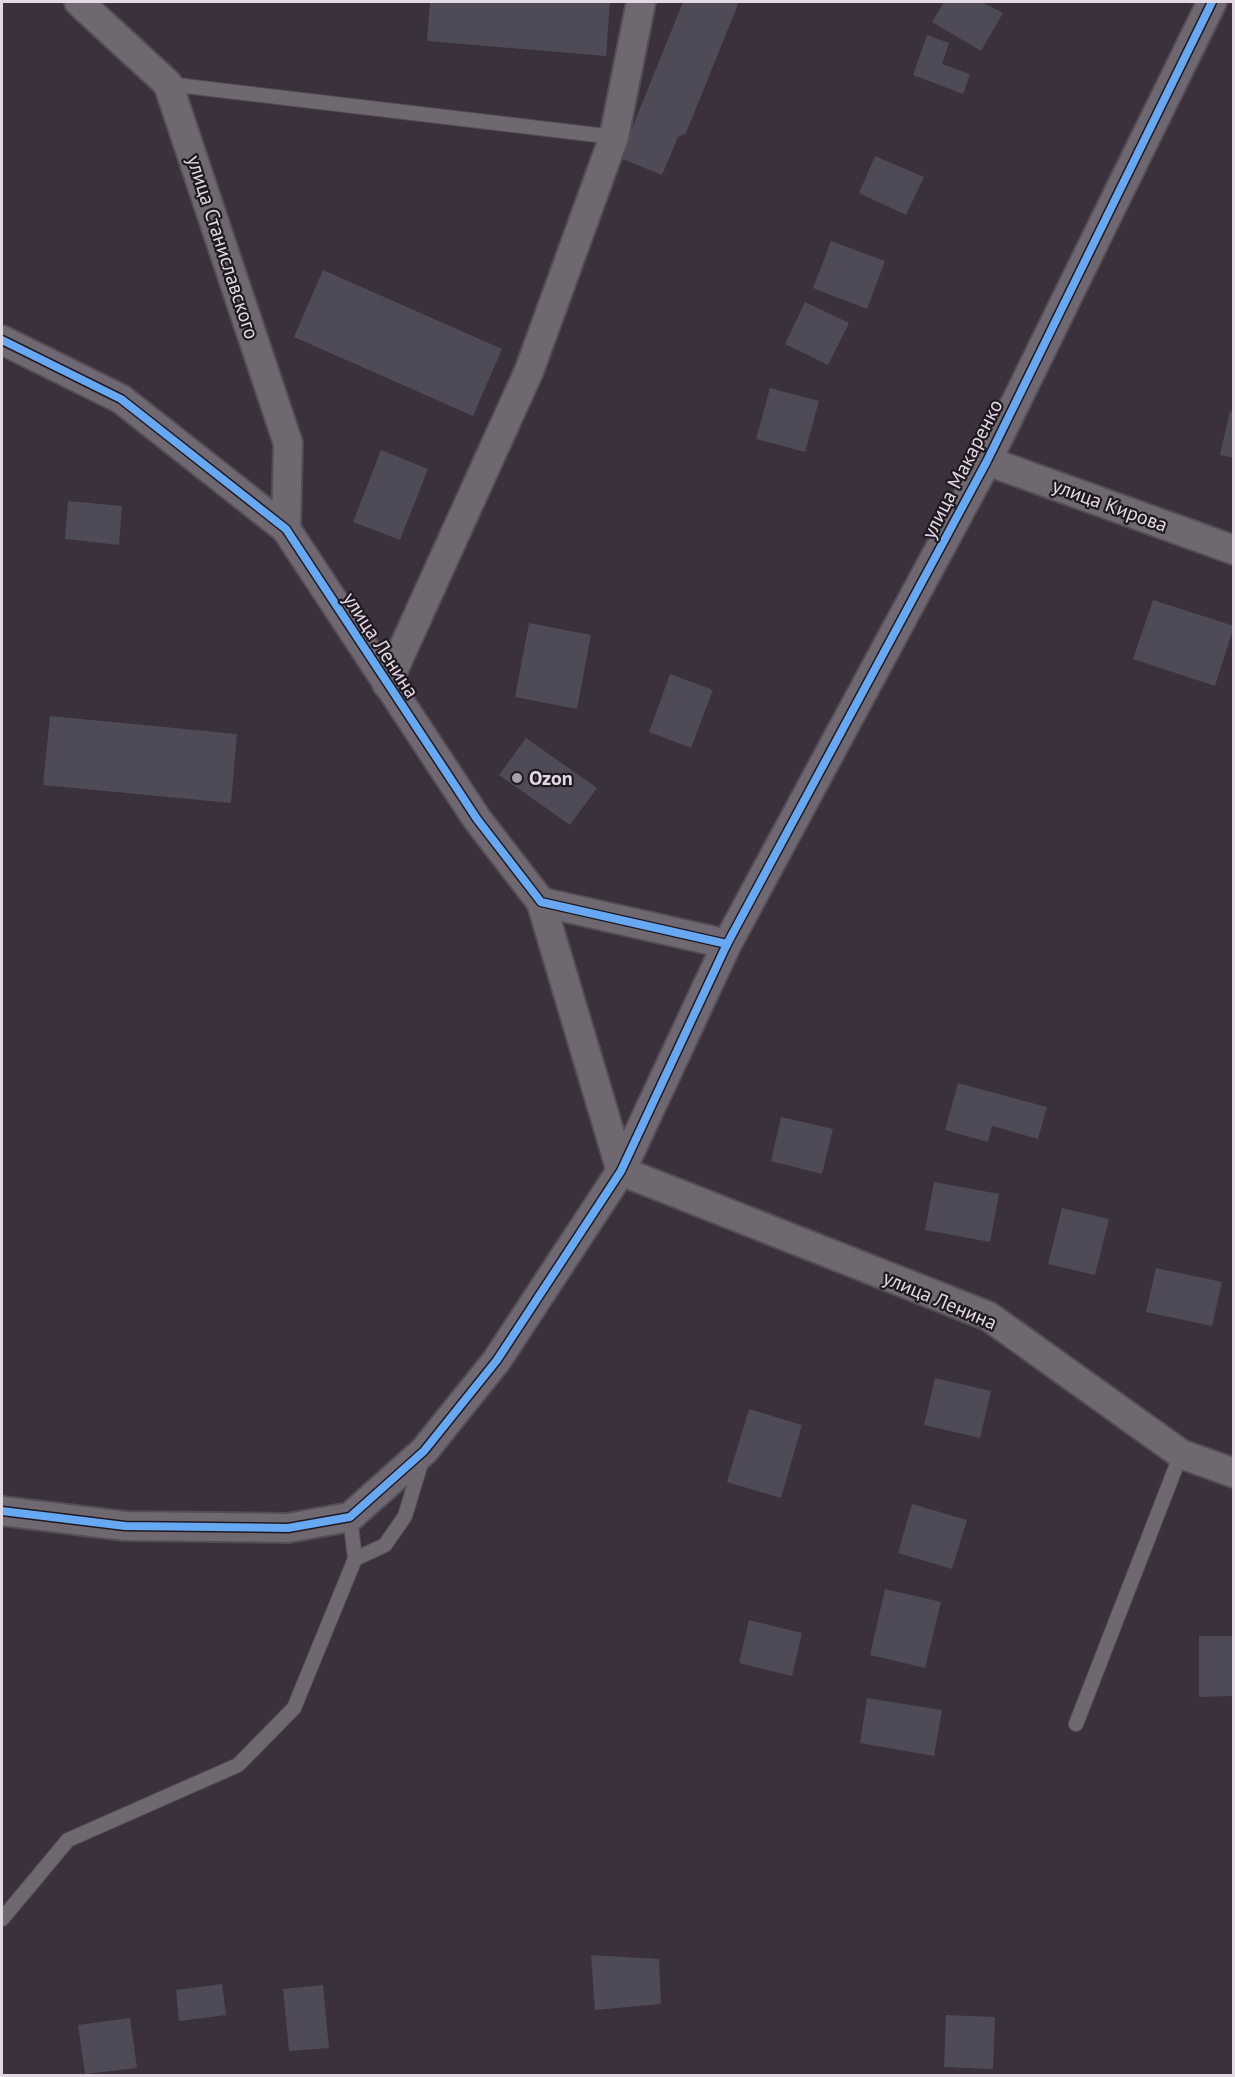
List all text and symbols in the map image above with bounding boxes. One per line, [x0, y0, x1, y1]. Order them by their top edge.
street label: улица Станиславского [181, 152, 265, 342]
street label: улица Макаренко [916, 395, 1008, 543]
street label: улица Кирова [1049, 472, 1171, 538]
street label: улица Ленина [337, 587, 425, 703]
place label: Ozon [529, 765, 573, 791]
marker: Ozon [510, 771, 524, 785]
street label: улица Ленина [879, 1264, 1001, 1336]

